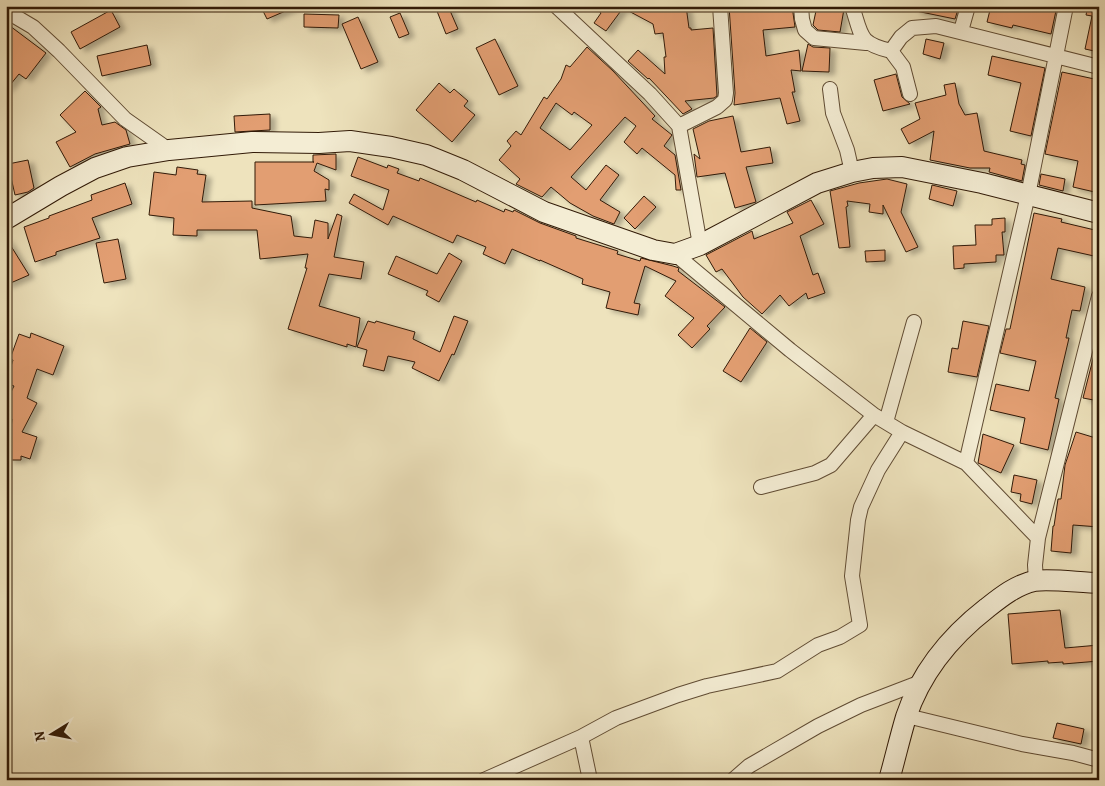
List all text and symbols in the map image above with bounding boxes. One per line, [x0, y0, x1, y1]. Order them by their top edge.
north arrow [28, 708, 78, 758]
text: N [29, 729, 50, 743]

